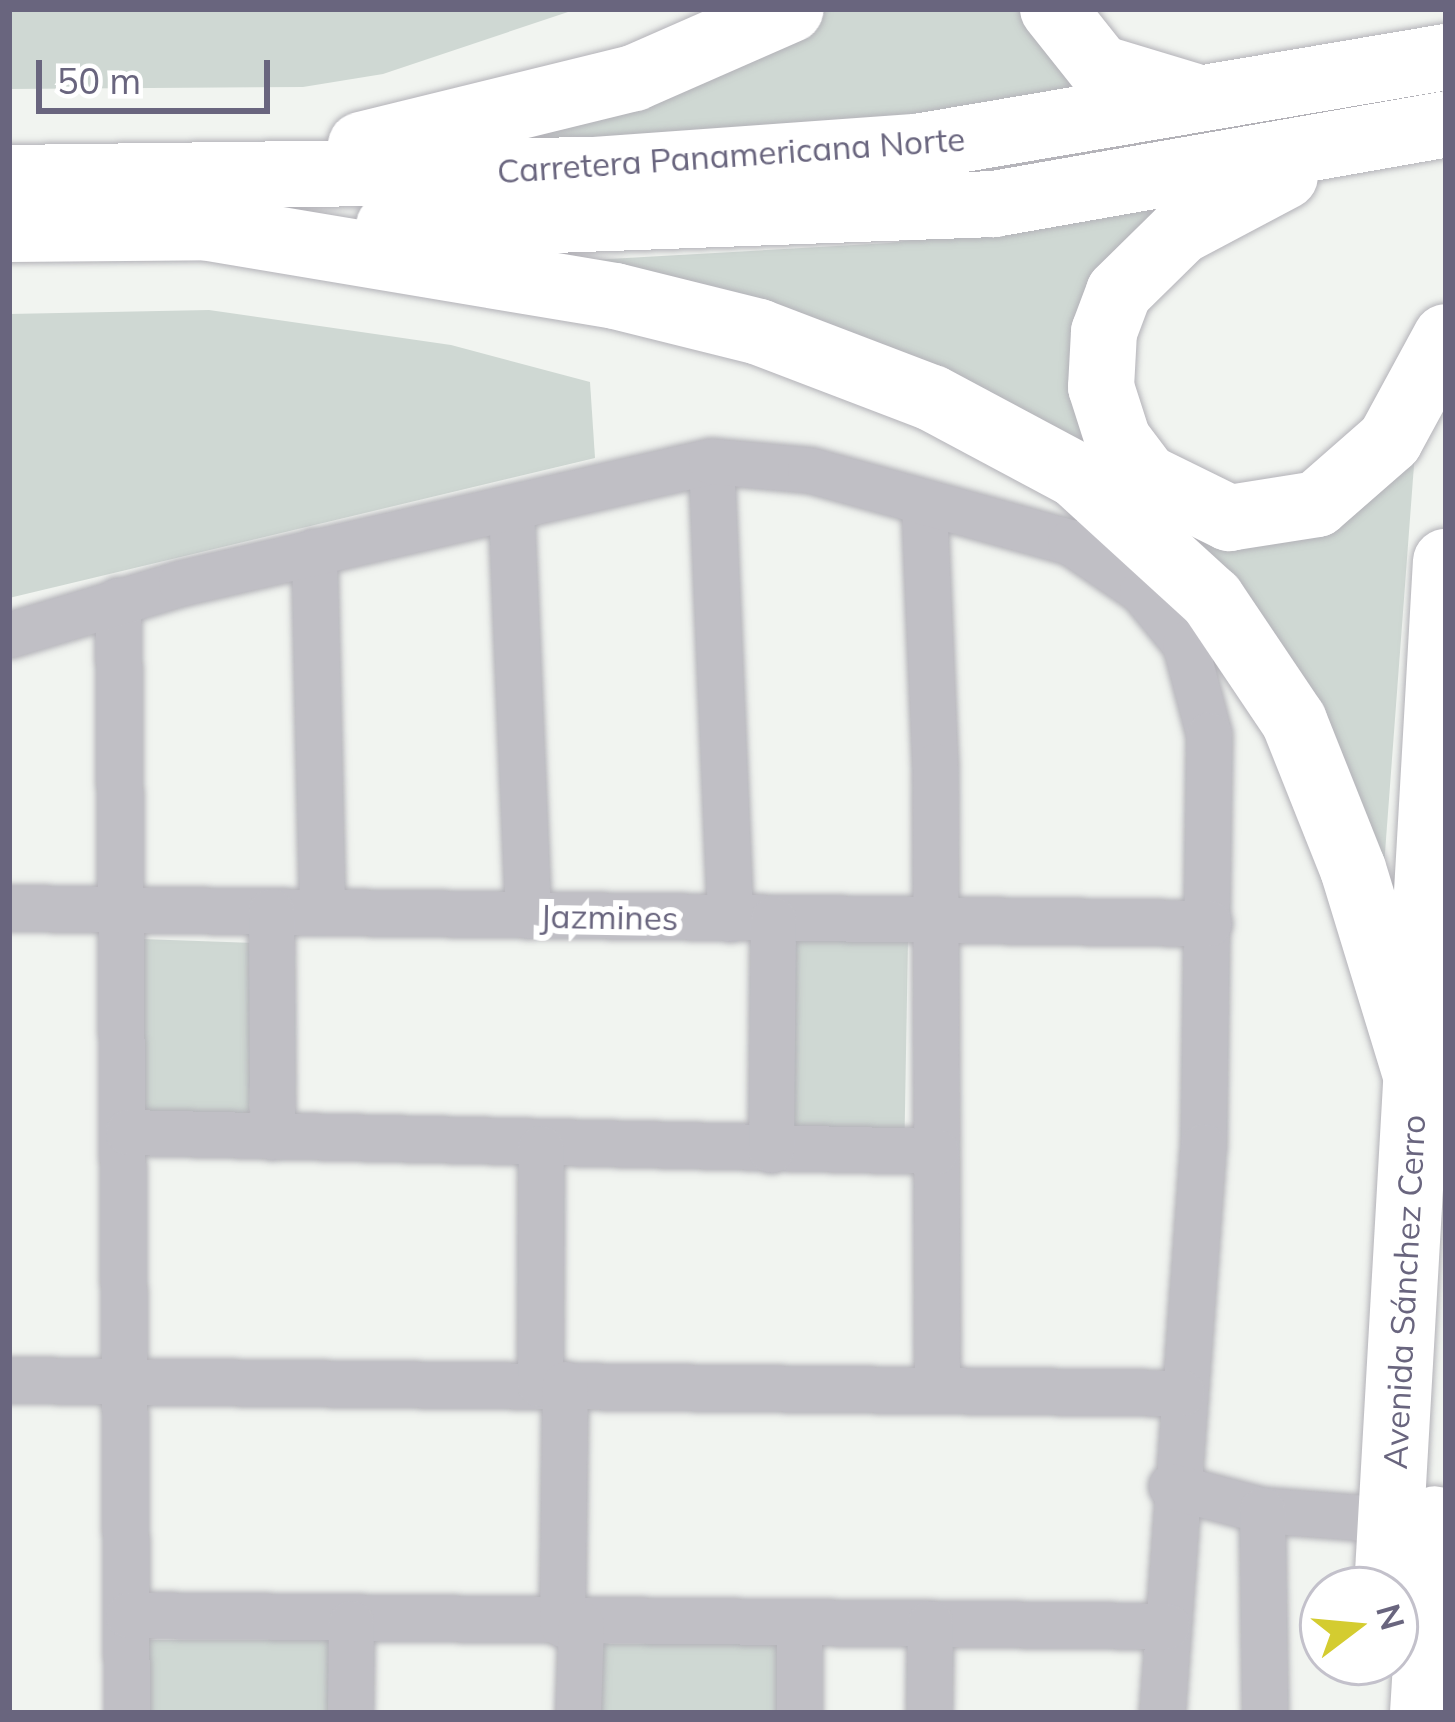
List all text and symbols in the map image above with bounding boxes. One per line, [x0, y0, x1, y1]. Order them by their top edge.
scale bar [42, 36, 276, 110]
text: 50 m [57, 58, 141, 103]
street label: Carretera Panamericana Norte [496, 119, 966, 191]
street label: Jazmines [540, 896, 678, 938]
street label: Avenida Sánchez Cerro [1375, 1114, 1433, 1470]
north arrow [1299, 1566, 1419, 1686]
text: N [1368, 1599, 1414, 1634]

